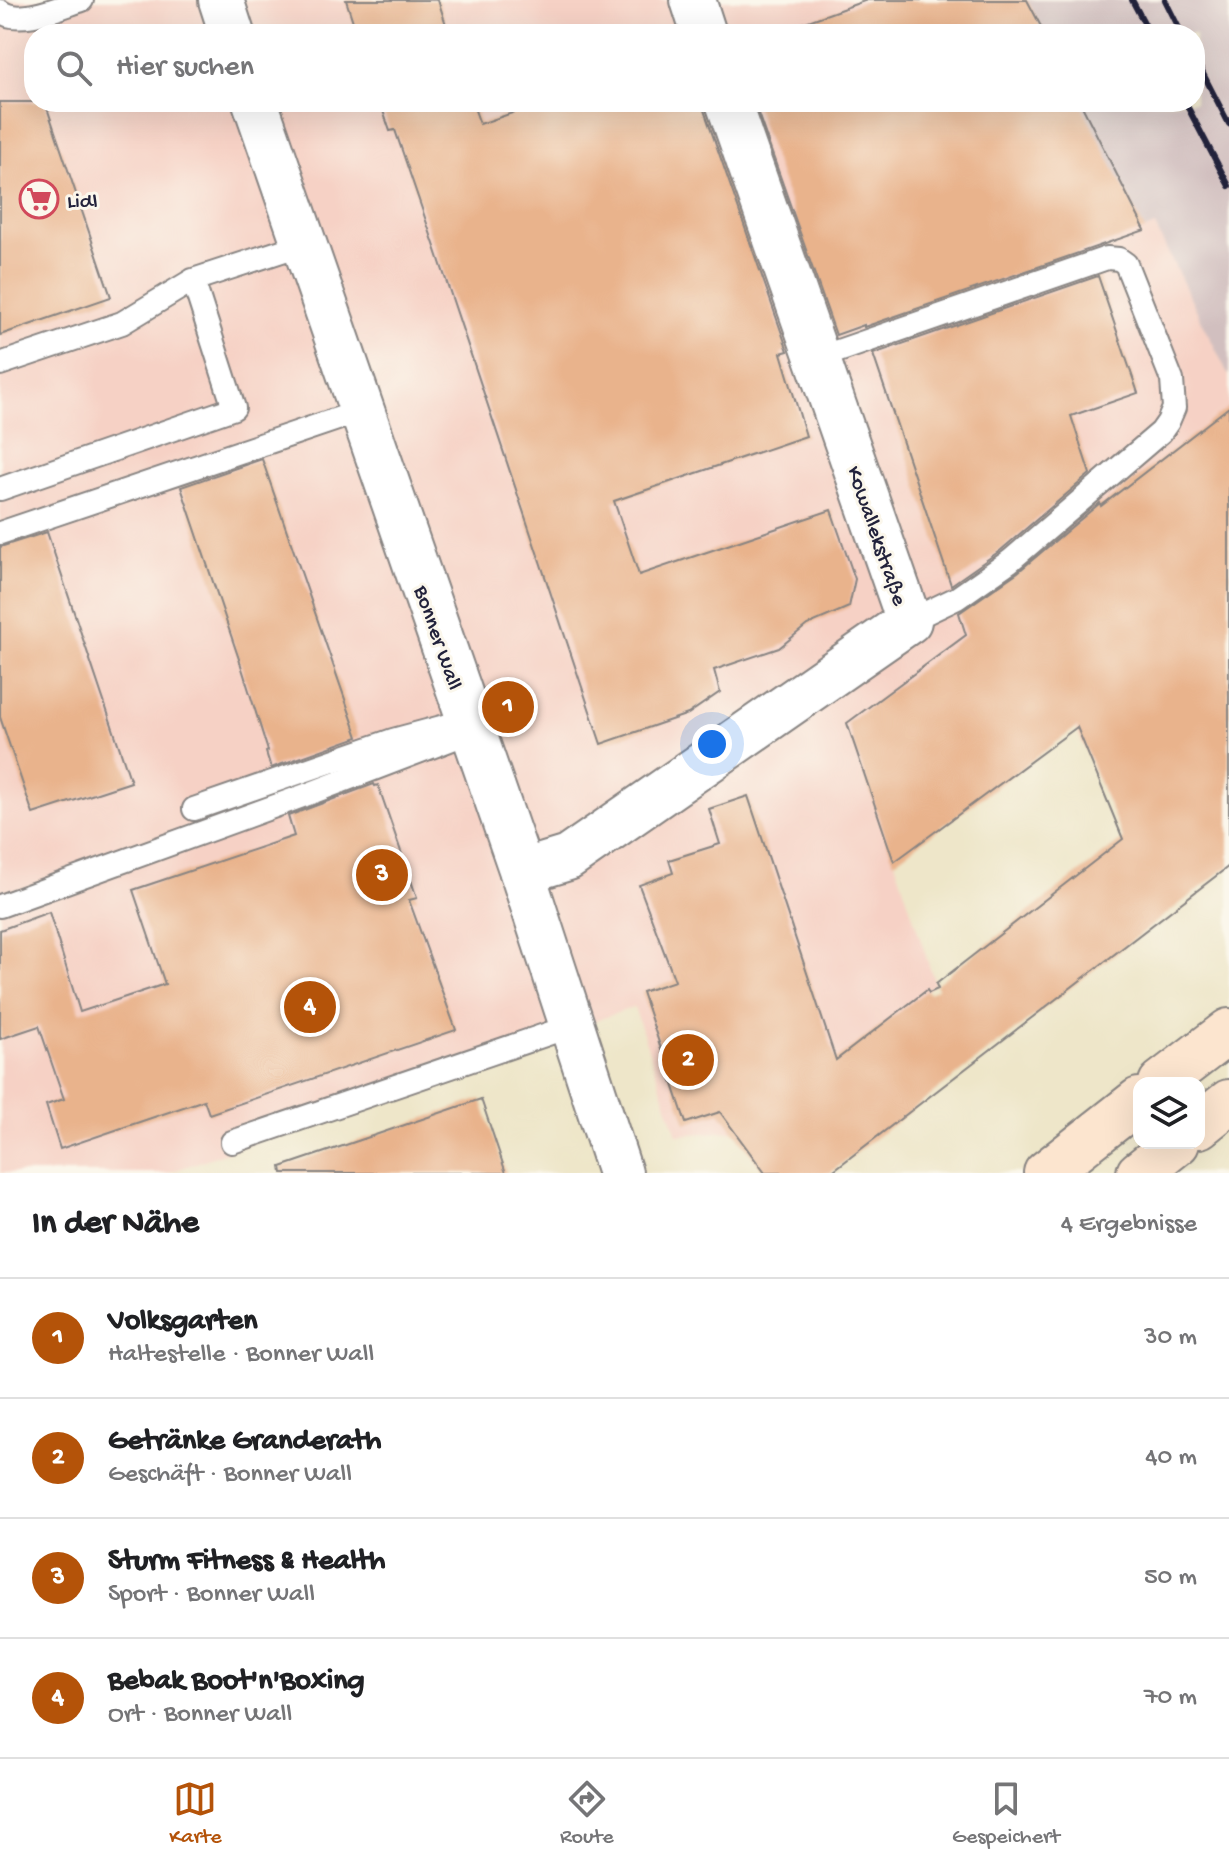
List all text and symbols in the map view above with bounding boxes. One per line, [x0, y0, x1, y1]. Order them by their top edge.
search box [24, 24, 1205, 112]
icon: search [52, 46, 96, 90]
text: Hier suchen [116, 51, 254, 86]
supermarket icon: Lidl [18, 178, 60, 220]
place label: Lidl [67, 190, 98, 216]
street label: Kowallekstraße [839, 463, 911, 610]
street label: Bonner Wall [406, 582, 466, 694]
pin: 1 [482, 677, 534, 737]
your location [692, 724, 732, 764]
pin: 3 [356, 845, 408, 905]
pin: 4 [284, 977, 336, 1037]
pin: 2 [662, 1030, 714, 1090]
map controls [1133, 1077, 1205, 1149]
button: layers [1133, 1077, 1205, 1149]
text: In der Nähe [32, 1205, 199, 1245]
text: 4 Ergebnisse [1061, 1210, 1197, 1241]
text: Volksgarten [108, 1305, 258, 1340]
text: 1 [53, 1323, 63, 1354]
text: 30 m [1144, 1323, 1197, 1354]
text: Haltestelle · Bonner Wall [108, 1340, 374, 1371]
text: Getränke Granderath [108, 1425, 381, 1460]
text: 2 [52, 1443, 64, 1474]
text: 40 m [1145, 1443, 1197, 1474]
text: Geschäft · Bonner Wall [108, 1460, 352, 1491]
text: Sturm Fitness & Health [108, 1545, 385, 1580]
text: 3 [51, 1563, 65, 1594]
text: 50 m [1144, 1563, 1197, 1594]
text: Sport · Bonner Wall [108, 1580, 315, 1611]
text: Bebak Boot'n'Boxing [108, 1665, 365, 1700]
text: 4 [52, 1683, 64, 1714]
text: 70 m [1144, 1683, 1197, 1714]
text: Ort · Bonner Wall [108, 1700, 292, 1731]
tab: Karte [169, 1777, 222, 1851]
tab: Route [560, 1777, 614, 1851]
tab: Gespeichert [952, 1777, 1060, 1851]

